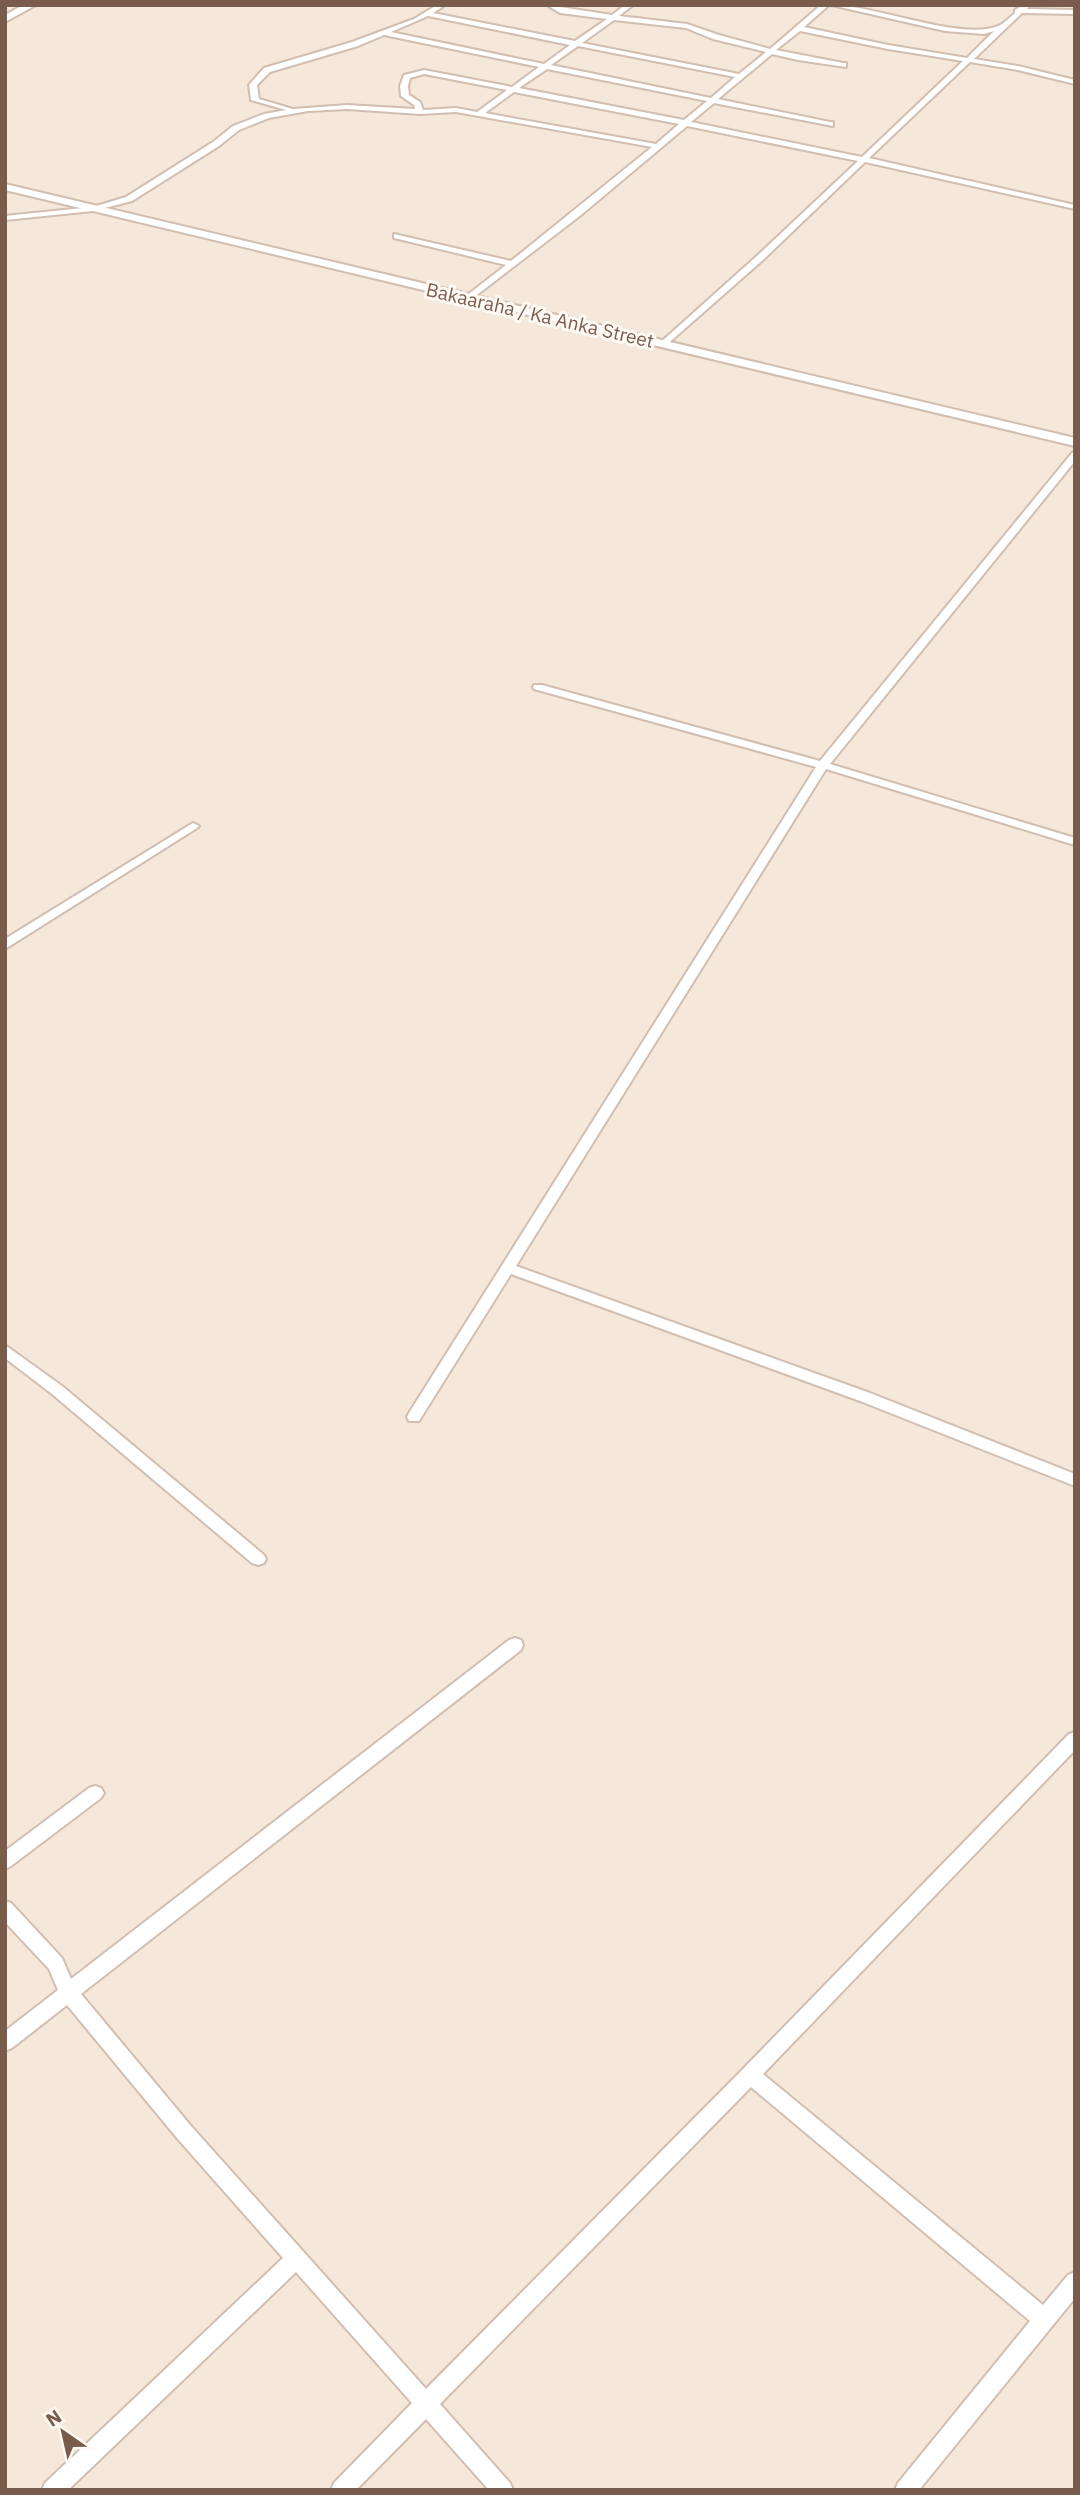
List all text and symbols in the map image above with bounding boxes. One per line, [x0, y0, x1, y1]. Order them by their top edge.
street label: Bakaaraha / Ka Anka Street [424, 277, 656, 353]
north arrow [28, 2397, 98, 2467]
text: N [41, 2404, 66, 2432]

